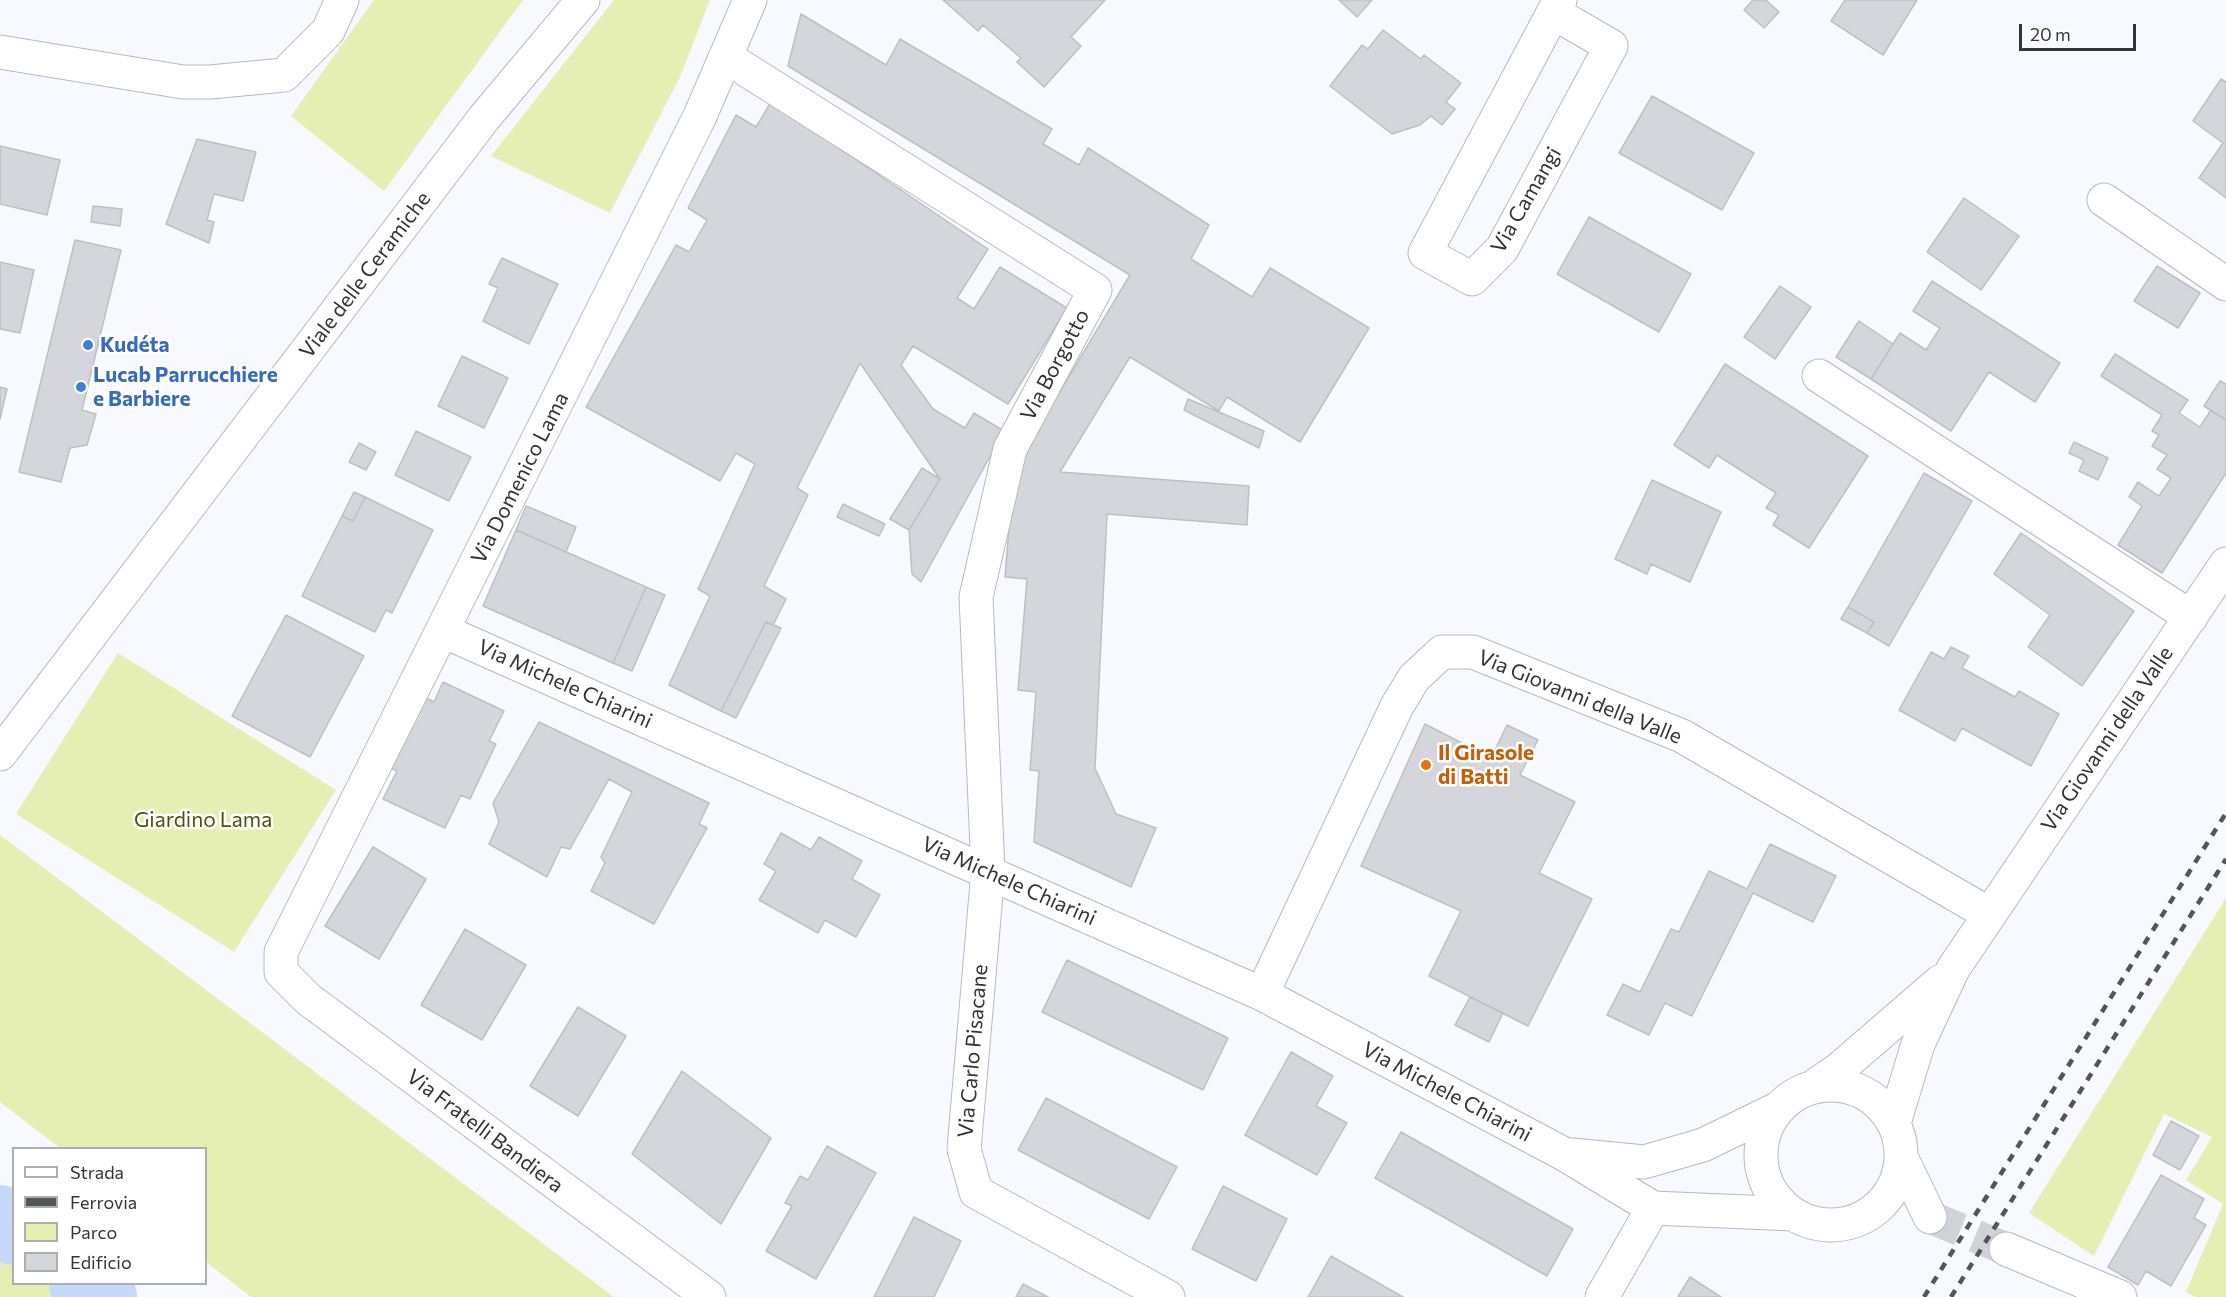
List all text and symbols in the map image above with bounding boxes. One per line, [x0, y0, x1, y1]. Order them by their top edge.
scale bar [2022, 12, 2139, 50]
text: 20 m [2030, 23, 2071, 45]
street label: Via Camangi [1486, 142, 1566, 258]
street label: Viale delle Ceramiche [294, 187, 436, 363]
street label: Via Borgotto [1015, 305, 1095, 425]
place label: Kudéta [100, 332, 170, 358]
marker: Kudéta [81, 338, 95, 352]
place label: Lucab Parrucchiere e Barbiere [93, 362, 278, 412]
marker: Lucab Parrucchiere e Barbiere [74, 380, 88, 394]
street label: Via Domenico Lama [466, 388, 574, 568]
street label: Via Michele Chiarini [474, 634, 656, 734]
street label: Via Giovanni della Valle [2036, 642, 2178, 836]
street label: Via Giovanni della Valle [1474, 645, 1686, 749]
place label: Il Girasole di Batti [1438, 740, 1534, 790]
marker: Il Girasole di Batti [1419, 758, 1433, 772]
park label: Giardino Lama [134, 807, 272, 833]
street label: Via Michele Chiarini [918, 831, 1100, 931]
street label: Via Carlo Pisacane [953, 963, 993, 1139]
street label: Via Michele Chiarini [1358, 1037, 1536, 1147]
street label: Via Fratelli Bandiera [402, 1064, 568, 1198]
legend [12, 1147, 207, 1285]
text: Strada [70, 1161, 124, 1183]
text: Ferrovia [70, 1191, 137, 1213]
text: Parco [70, 1221, 117, 1243]
text: Edificio [70, 1251, 132, 1273]

